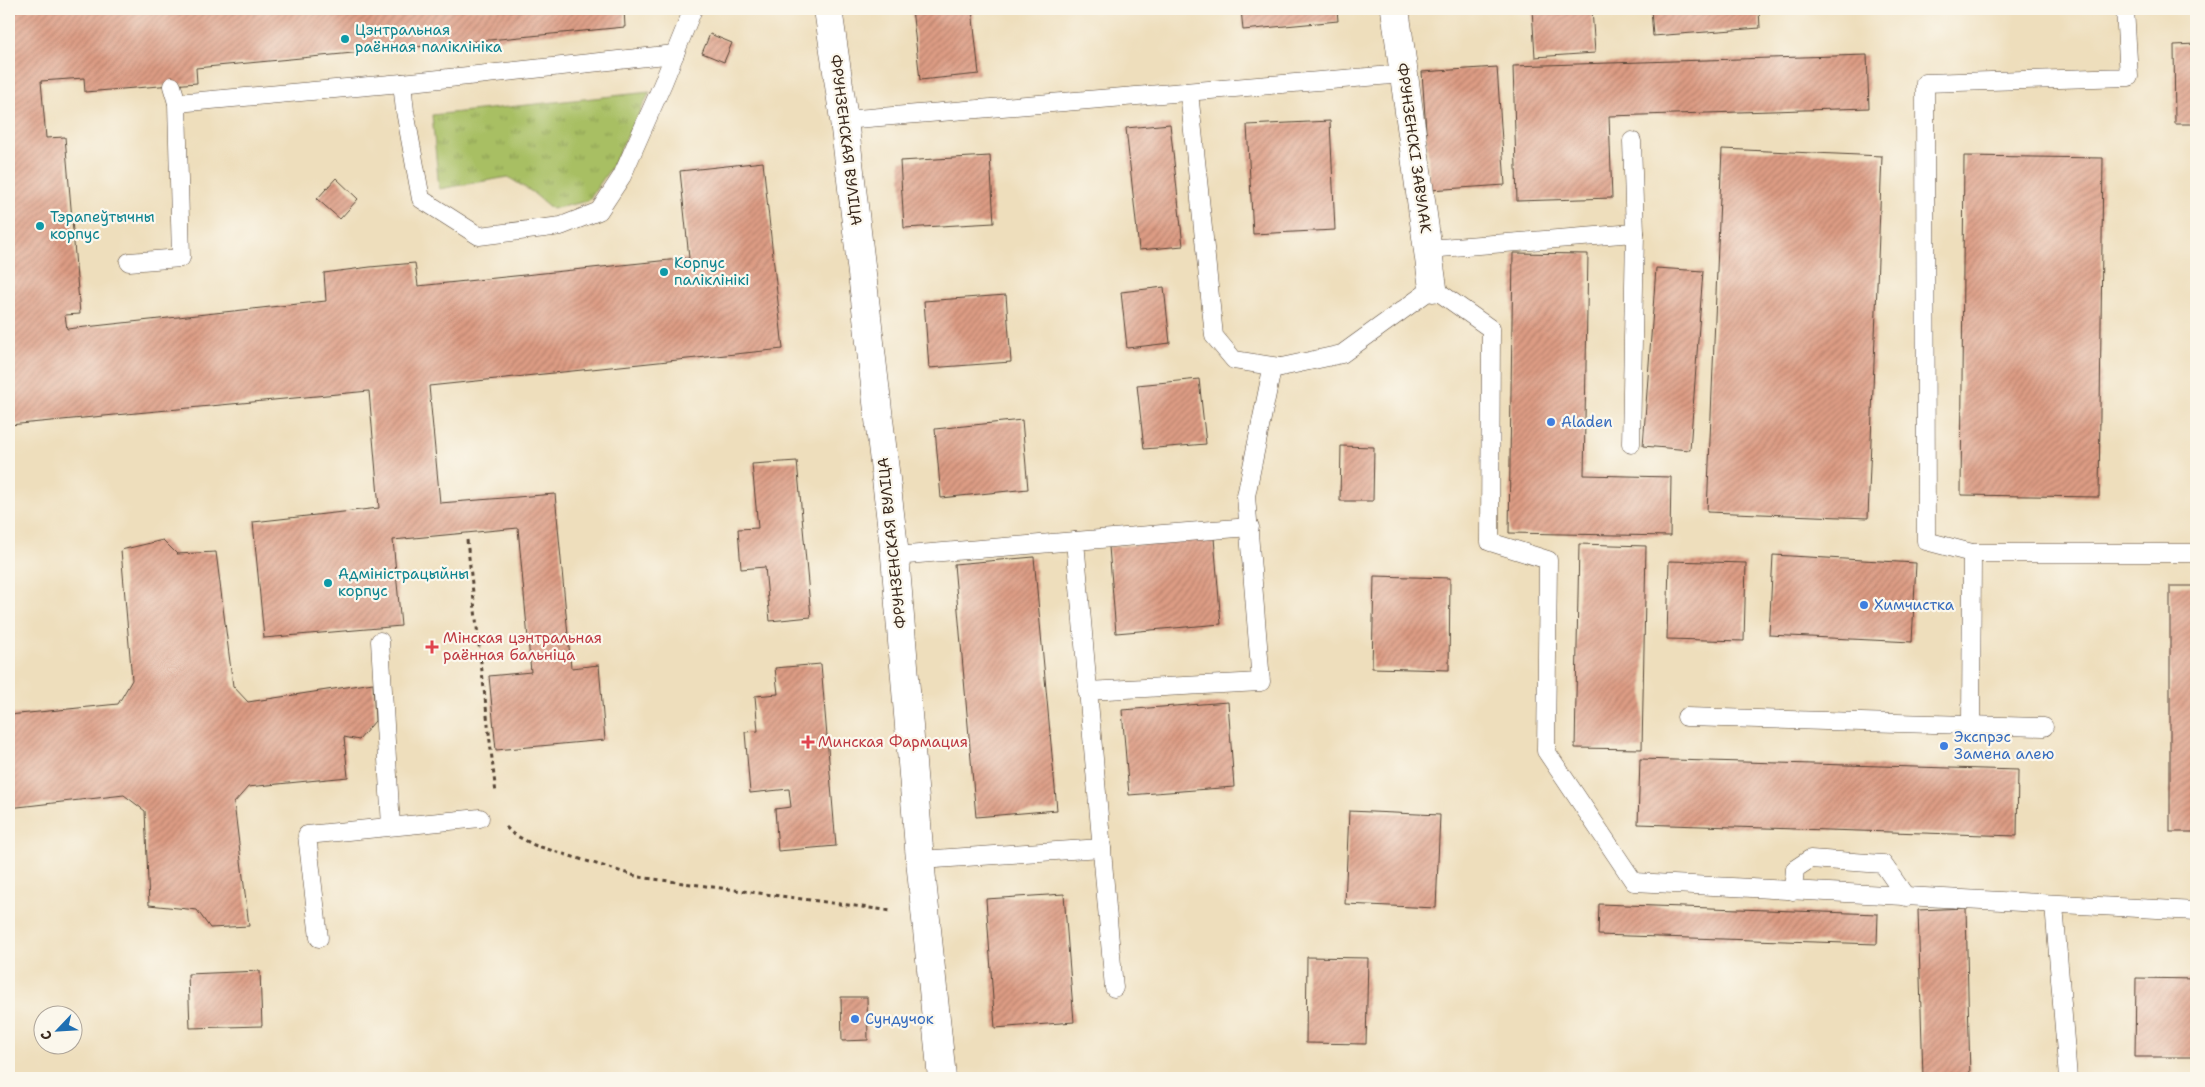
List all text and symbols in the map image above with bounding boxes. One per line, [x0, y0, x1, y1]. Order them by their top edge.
place label: Цэнтральная раённая паліклініка [355, 20, 503, 57]
marker: Цэнтральная раённая паліклініка [339, 33, 351, 45]
street label: ФРУНЗЕНСКАЯ ВУЛІЦА [826, 53, 866, 227]
street label: ФРУНЗЕНСКІ ЗАВУЛАК [1392, 62, 1436, 235]
place label: Тэрапеўтычны корпус [50, 207, 155, 244]
marker: Тэрапеўтычны корпус [34, 220, 46, 232]
place label: Корпус паліклінікі [674, 253, 750, 290]
marker: Корпус паліклінікі [658, 266, 670, 278]
place label: Aladen [1561, 412, 1612, 432]
marker: Aladen [1545, 416, 1557, 428]
street label: ФРУНЗЕНСКАЯ ВУЛІЦА [873, 456, 911, 630]
place label: Адміністрацыйны корпус [338, 564, 469, 601]
marker: Адміністрацыйны корпус [322, 577, 334, 589]
place label: Химчистка [1874, 595, 1955, 615]
marker: Химчистка [1858, 599, 1870, 611]
place label: Мінская цэнтральная раённая бальніца [443, 628, 602, 665]
marker: Мінская цэнтральная раённая бальніца [425, 640, 439, 654]
place label: Экспрэс Замена алею [1954, 727, 2054, 764]
place label: Минская Фармация [818, 732, 968, 752]
marker: Минская Фармация [802, 736, 814, 748]
marker: Экспрэс Замена алею [1938, 740, 1950, 752]
north arrow [32, 1004, 82, 1054]
place label: Сундучок [865, 1009, 934, 1029]
marker: Сундучок [849, 1013, 861, 1025]
text: С [36, 1028, 56, 1043]

